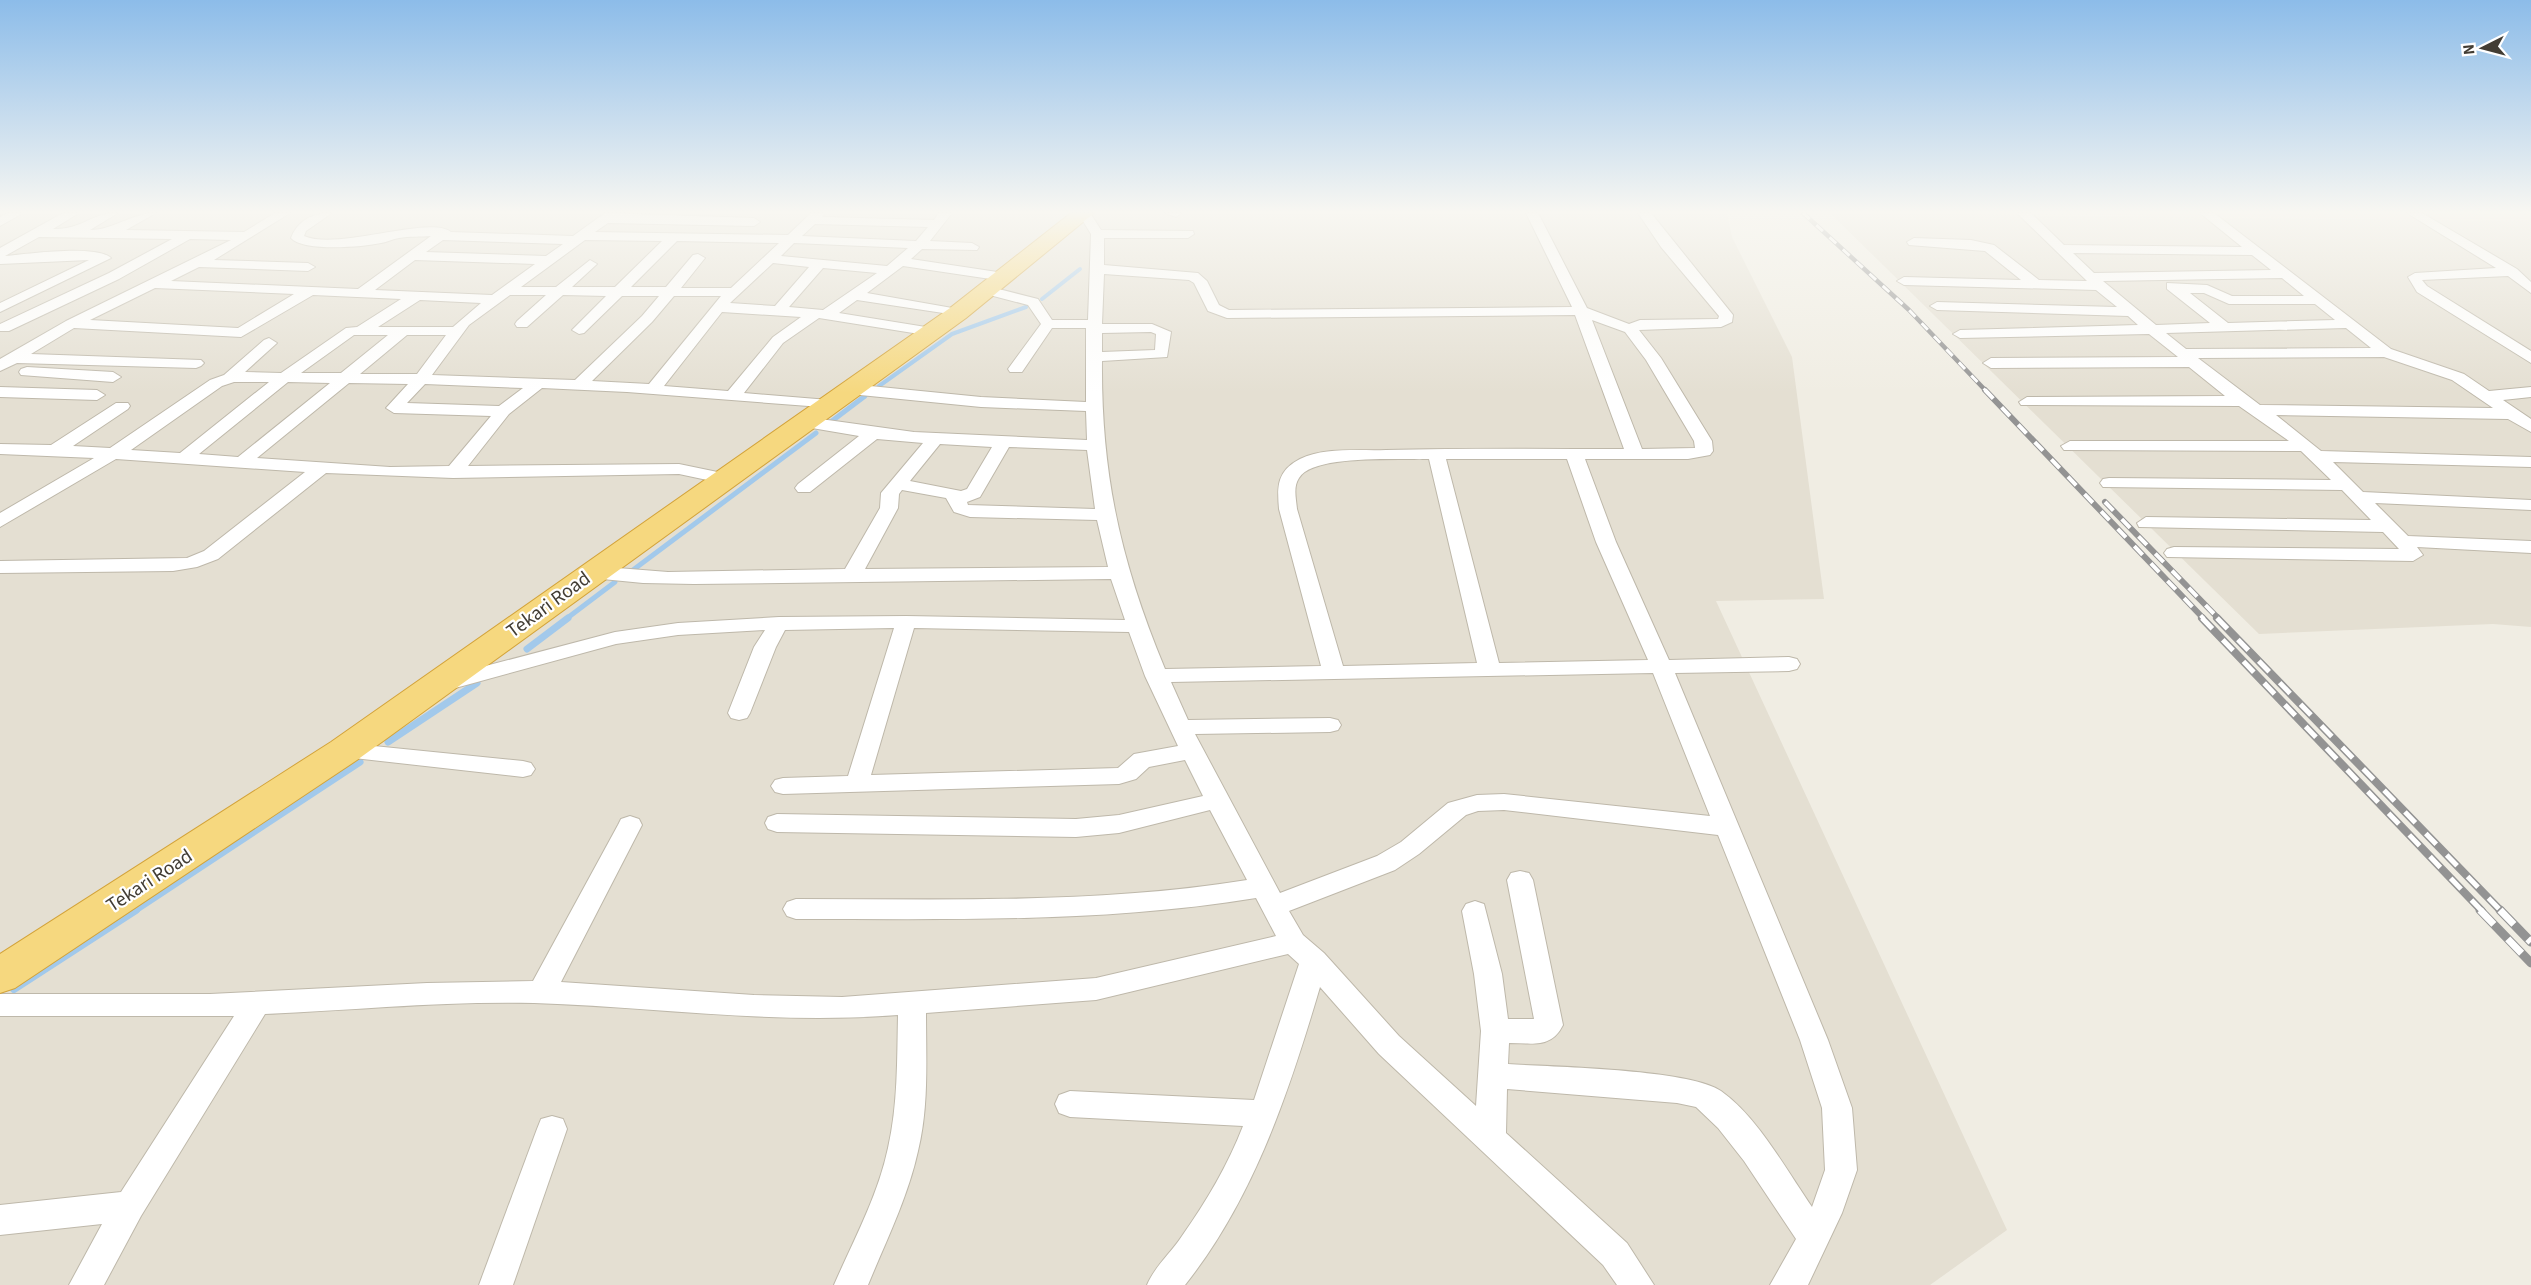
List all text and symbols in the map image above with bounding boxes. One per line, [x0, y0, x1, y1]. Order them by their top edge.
north arrow [2453, 18, 2513, 78]
text: N [2458, 43, 2481, 56]
street label: Tekari Road [501, 565, 596, 645]
street label: Tekari Road [101, 842, 198, 919]

